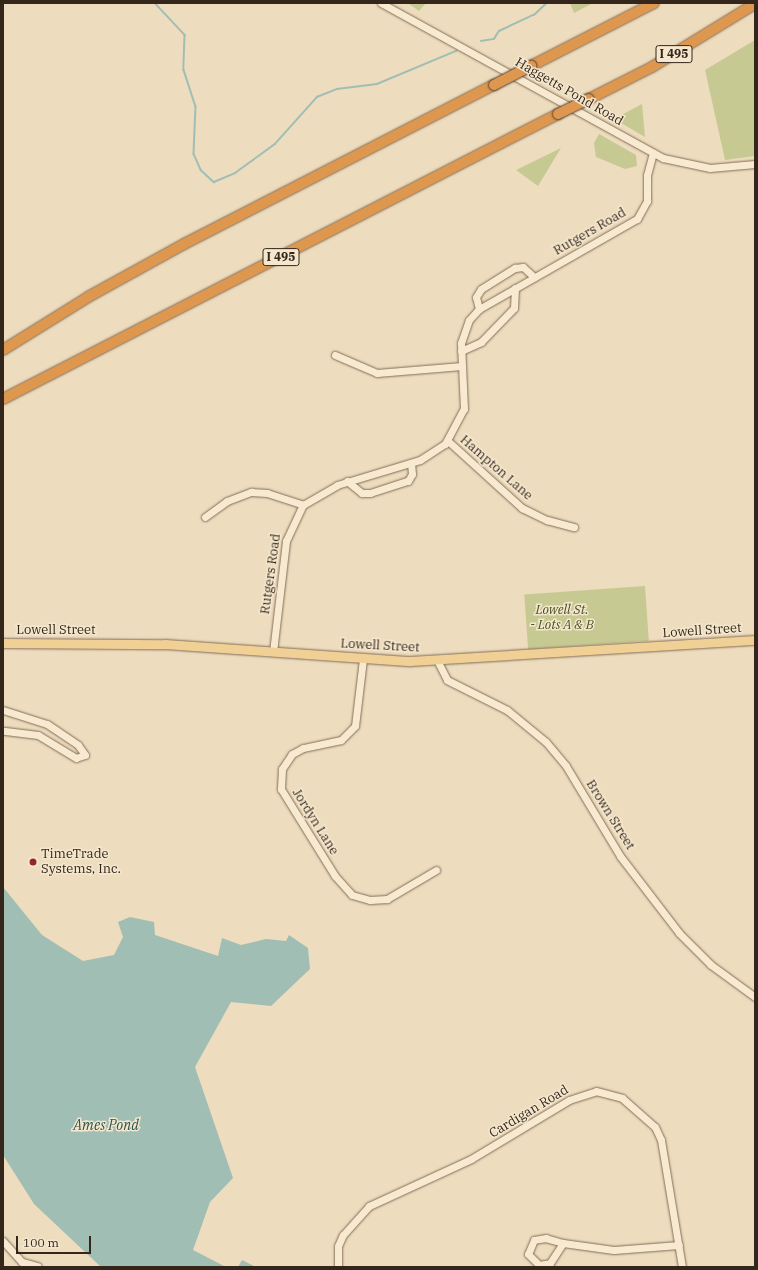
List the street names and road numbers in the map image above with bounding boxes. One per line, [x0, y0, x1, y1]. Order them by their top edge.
road number: I 495 [655, 44, 693, 64]
street label: Haggetts Pond Road [512, 55, 626, 129]
street label: Rutgers Road [551, 205, 629, 259]
road number: I 495 [262, 247, 300, 267]
street label: Hampton Lane [457, 432, 535, 504]
street label: Rutgers Road [258, 533, 284, 615]
street label: Lowell Street [662, 620, 742, 642]
street label: Lowell Street [16, 622, 96, 638]
street label: Lowell Street [340, 636, 420, 656]
street label: Brown Street [582, 777, 638, 853]
street label: Jordyn Lane [288, 786, 342, 858]
street label: Cardigan Road [487, 1082, 571, 1142]

